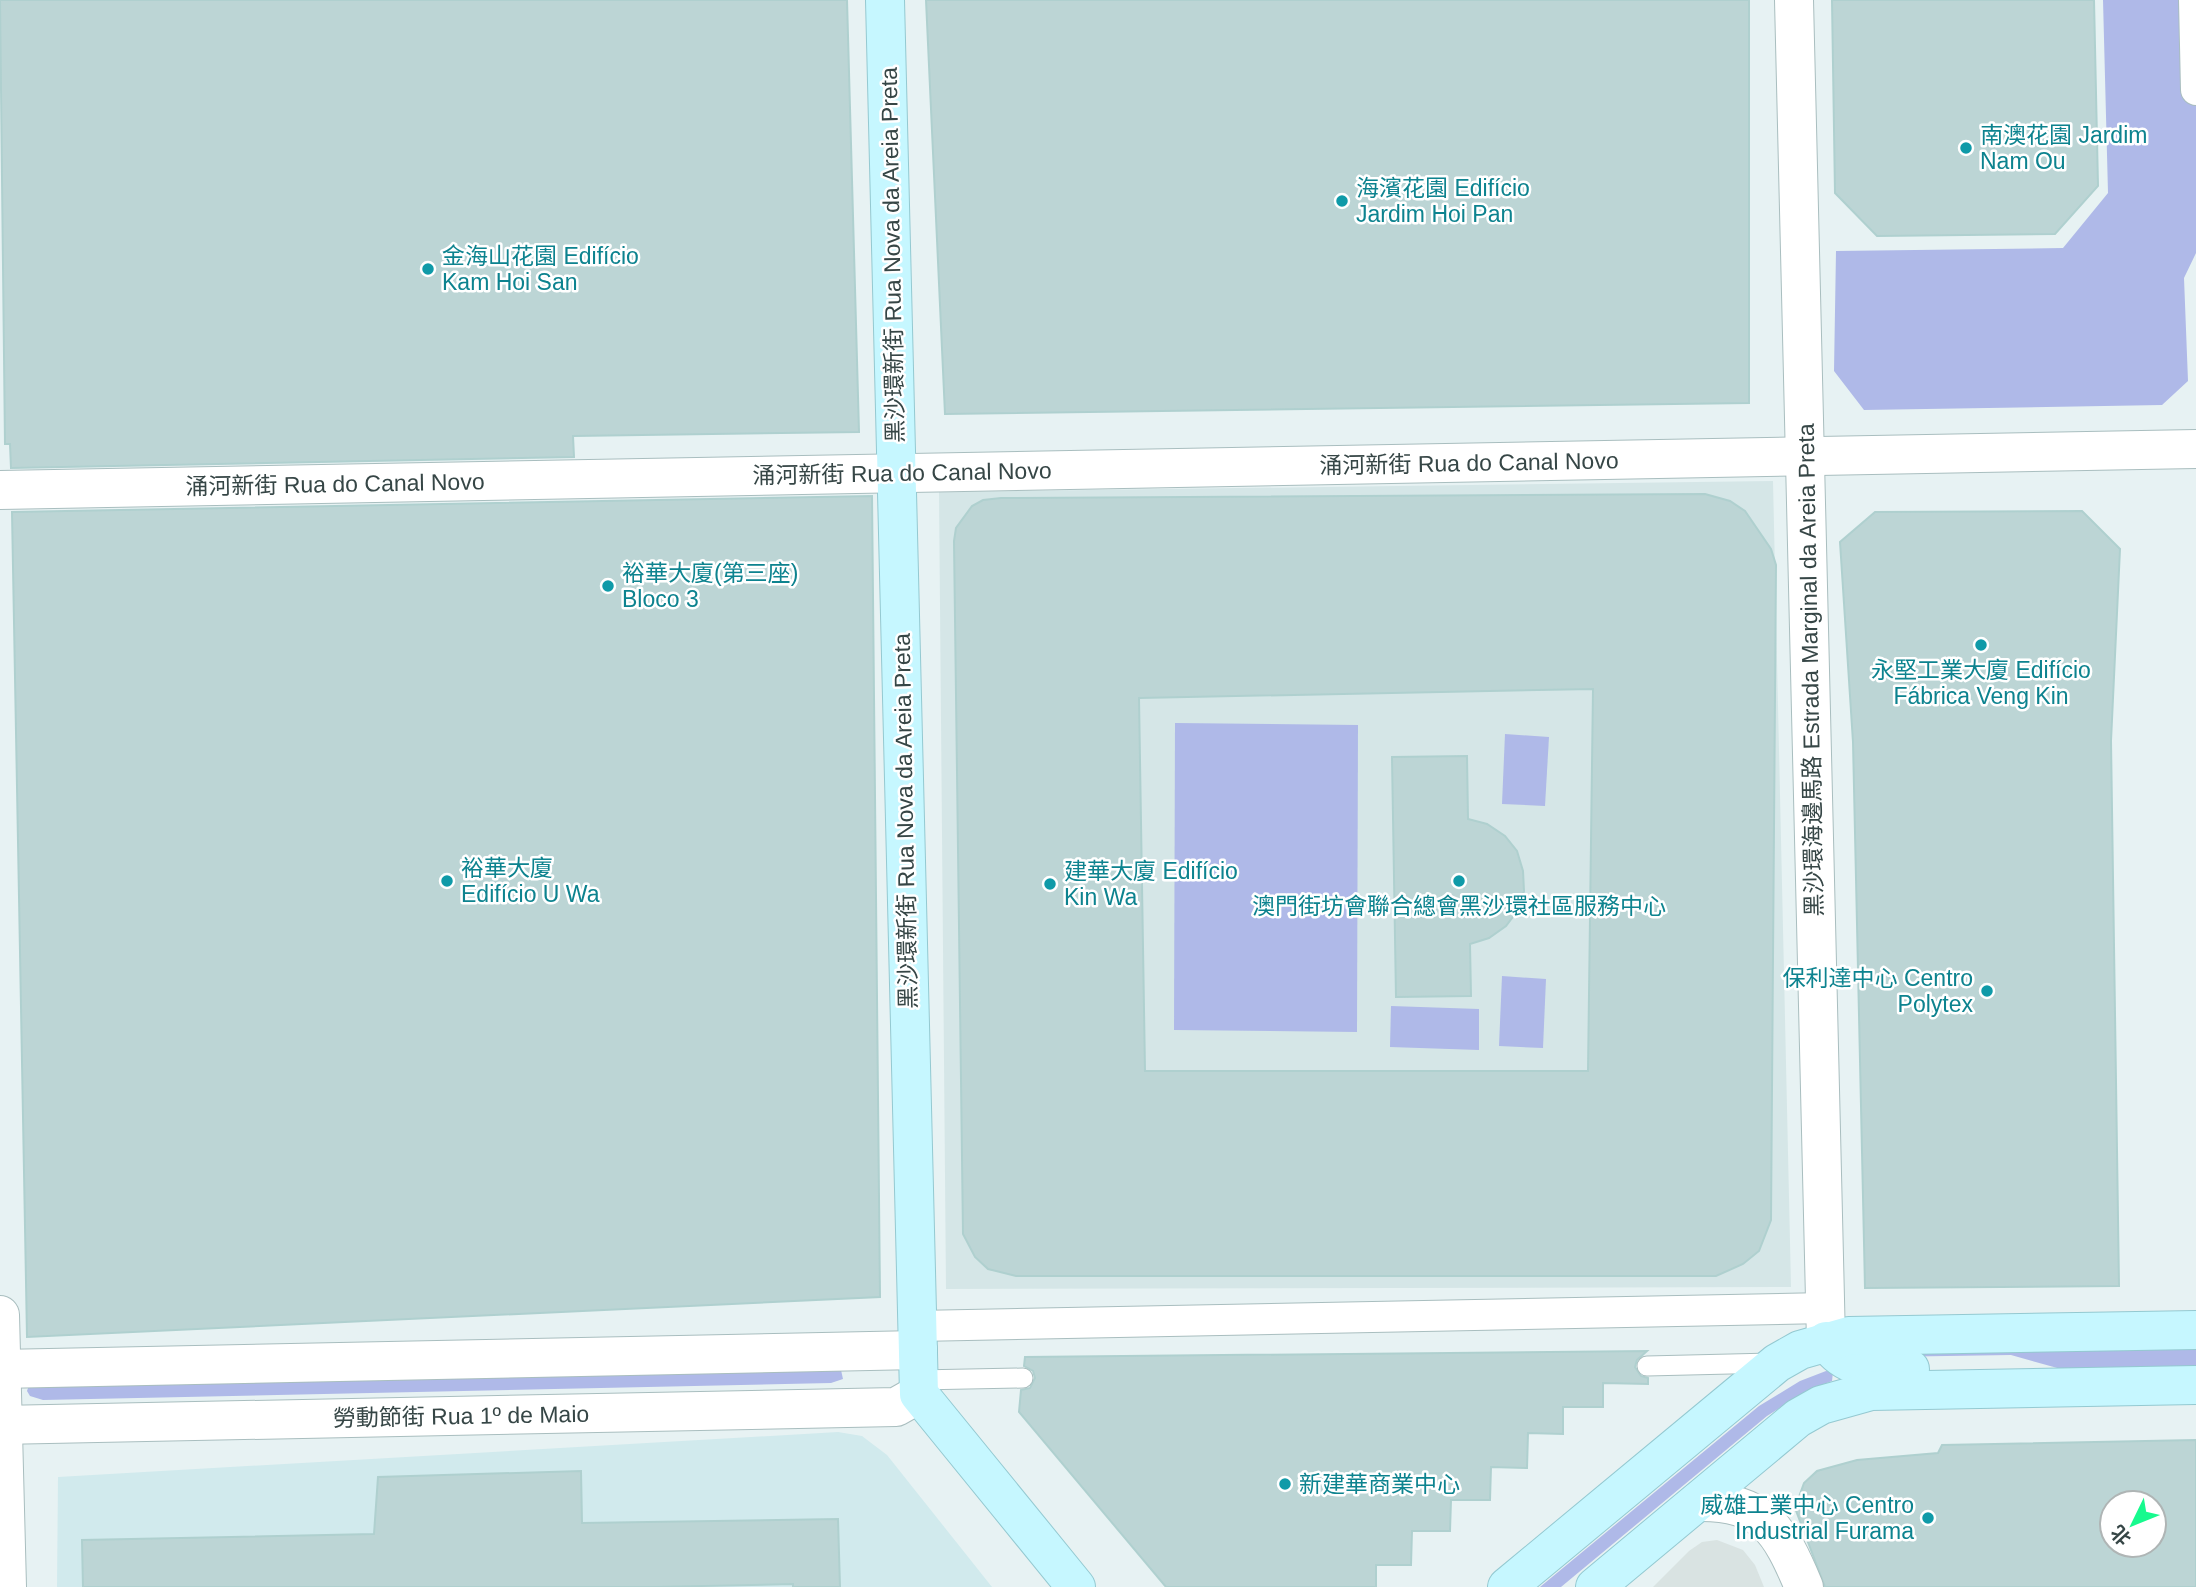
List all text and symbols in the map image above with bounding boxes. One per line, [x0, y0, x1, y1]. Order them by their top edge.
street label: 黑沙環新街 Rua Nova da Areia Preta [876, 67, 908, 443]
place label: 南澳花園 Jardim Nam Ou [1980, 122, 2147, 174]
marker: 南澳花園 Jardim Nam Ou [1958, 140, 1974, 156]
place label: 海濱花園 Edifício Jardim Hoi Pan [1356, 175, 1530, 227]
marker: 海濱花園 Edifício Jardim Hoi Pan [1334, 193, 1350, 209]
place label: 金海山花園 Edifício Kam Hoi San [442, 243, 639, 295]
marker: 金海山花園 Edifício Kam Hoi San [420, 261, 436, 277]
street label: 黑沙環海邊馬路 Estrada Marginal da Areia Preta [1793, 423, 1827, 917]
street label: 涌河新街 Rua do Canal Novo [1319, 447, 1619, 479]
street label: 涌河新街 Rua do Canal Novo [752, 457, 1052, 489]
street label: 涌河新街 Rua do Canal Novo [185, 468, 485, 500]
place label: 裕華大廈(第三座) Bloco 3 [622, 560, 798, 612]
marker: 裕華大廈(第三座) Bloco 3 [600, 578, 616, 594]
street label: 黑沙環新街 Rua Nova da Areia Preta [889, 633, 921, 1009]
marker: 永堅工業大廈 Edifício Fábrica Veng Kin [1973, 637, 1989, 653]
place label: 永堅工業大廈 Edifício Fábrica Veng Kin [1871, 657, 2091, 709]
place label: 裕華大廈 Edifício U Wa [461, 855, 600, 907]
place label: 建華大廈 Edifício Kin Wa [1064, 858, 1238, 910]
marker: 裕華大廈 Edifício U Wa [439, 873, 455, 889]
marker: 澳門街坊會聯合總會黑沙環社區服務中心 [1451, 873, 1467, 889]
marker: 建華大廈 Edifício Kin Wa [1042, 876, 1058, 892]
place label: 澳門街坊會聯合總會黑沙環社區服務中心 [1252, 893, 1666, 919]
place label: 保利達中心 Centro Polytex [1783, 965, 1973, 1017]
marker: 保利達中心 Centro Polytex [1979, 983, 1995, 999]
street label: 勞動節街 Rua 1º de Maio [333, 1401, 589, 1431]
place label: 新建華商業中心 [1299, 1471, 1460, 1497]
marker: 新建華商業中心 [1277, 1476, 1293, 1492]
north arrow [2098, 1489, 2168, 1559]
place label: 威雄工業中心 Centro Industrial Furama [1701, 1492, 1914, 1544]
marker: 威雄工業中心 Centro Industrial Furama [1920, 1510, 1936, 1526]
text: 北 [2107, 1521, 2135, 1549]

